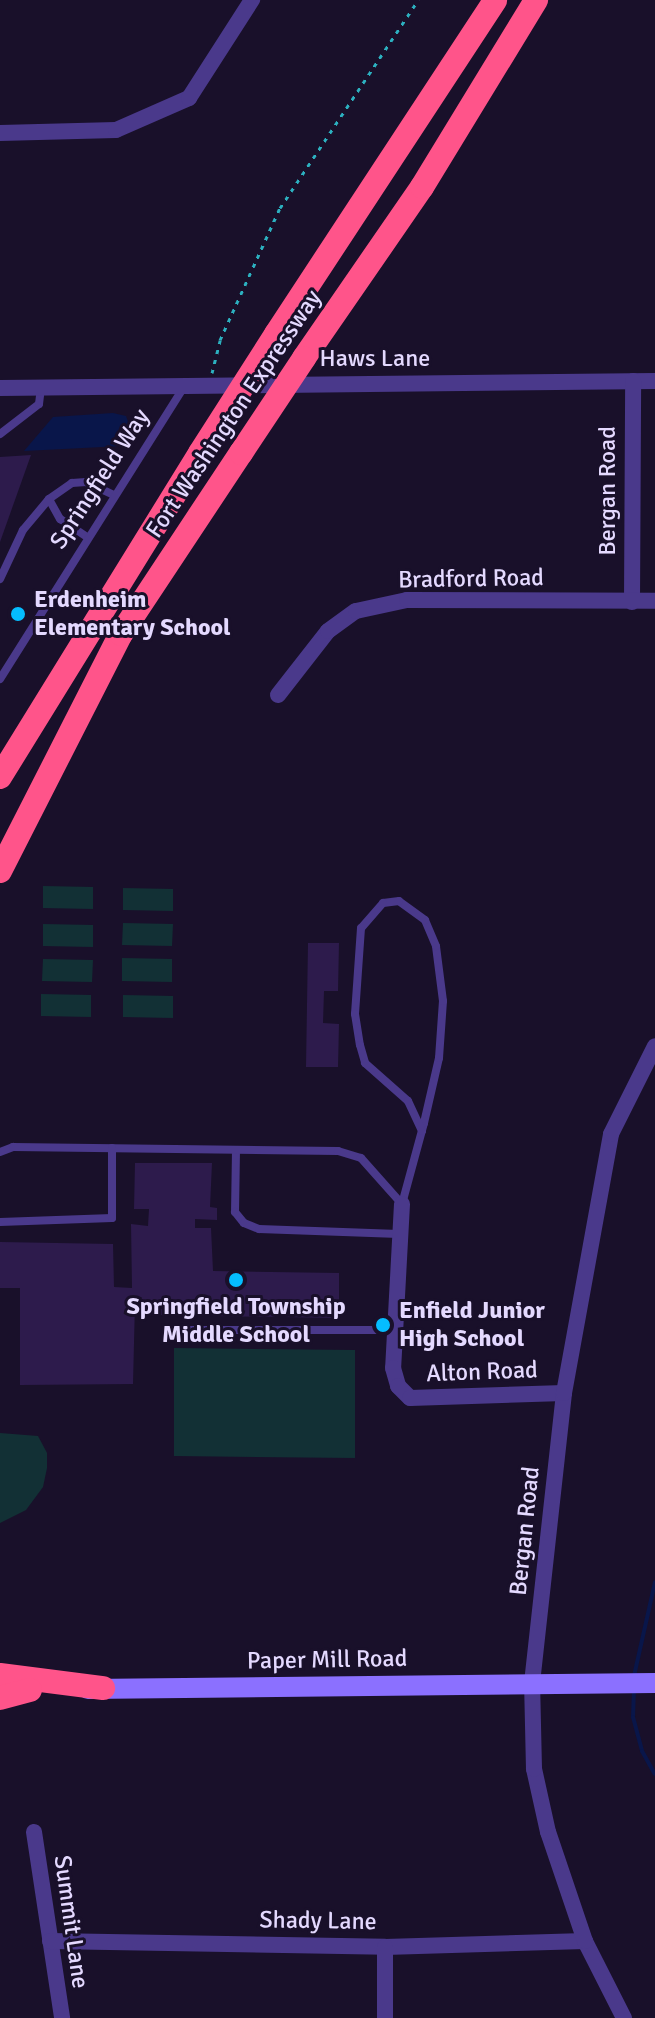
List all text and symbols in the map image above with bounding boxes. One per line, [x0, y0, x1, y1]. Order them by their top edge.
street label: Fort Washington Expressway [140, 285, 328, 543]
street label: Haws Lane [320, 345, 430, 373]
street label: Springfield Way [44, 404, 156, 554]
street label: Bergan Road [594, 426, 622, 556]
street label: Bradford Road [398, 563, 544, 595]
place label: Erdenheim Elementary School [34, 586, 231, 642]
marker: Erdenheim Elementary School [9, 605, 27, 623]
marker: Springfield Township Middle School [227, 1271, 245, 1289]
place label: Springfield Township Middle School [126, 1293, 346, 1349]
place label: Enfield Junior High School [399, 1297, 545, 1353]
marker: Enfield Junior High School [374, 1316, 392, 1334]
street label: Alton Road [426, 1356, 538, 1388]
street label: Bergan Road [504, 1465, 546, 1597]
street label: Paper Mill Road [247, 1644, 407, 1676]
street label: Summit Lane [47, 1853, 95, 1991]
street label: Shady Lane [259, 1906, 377, 1936]

